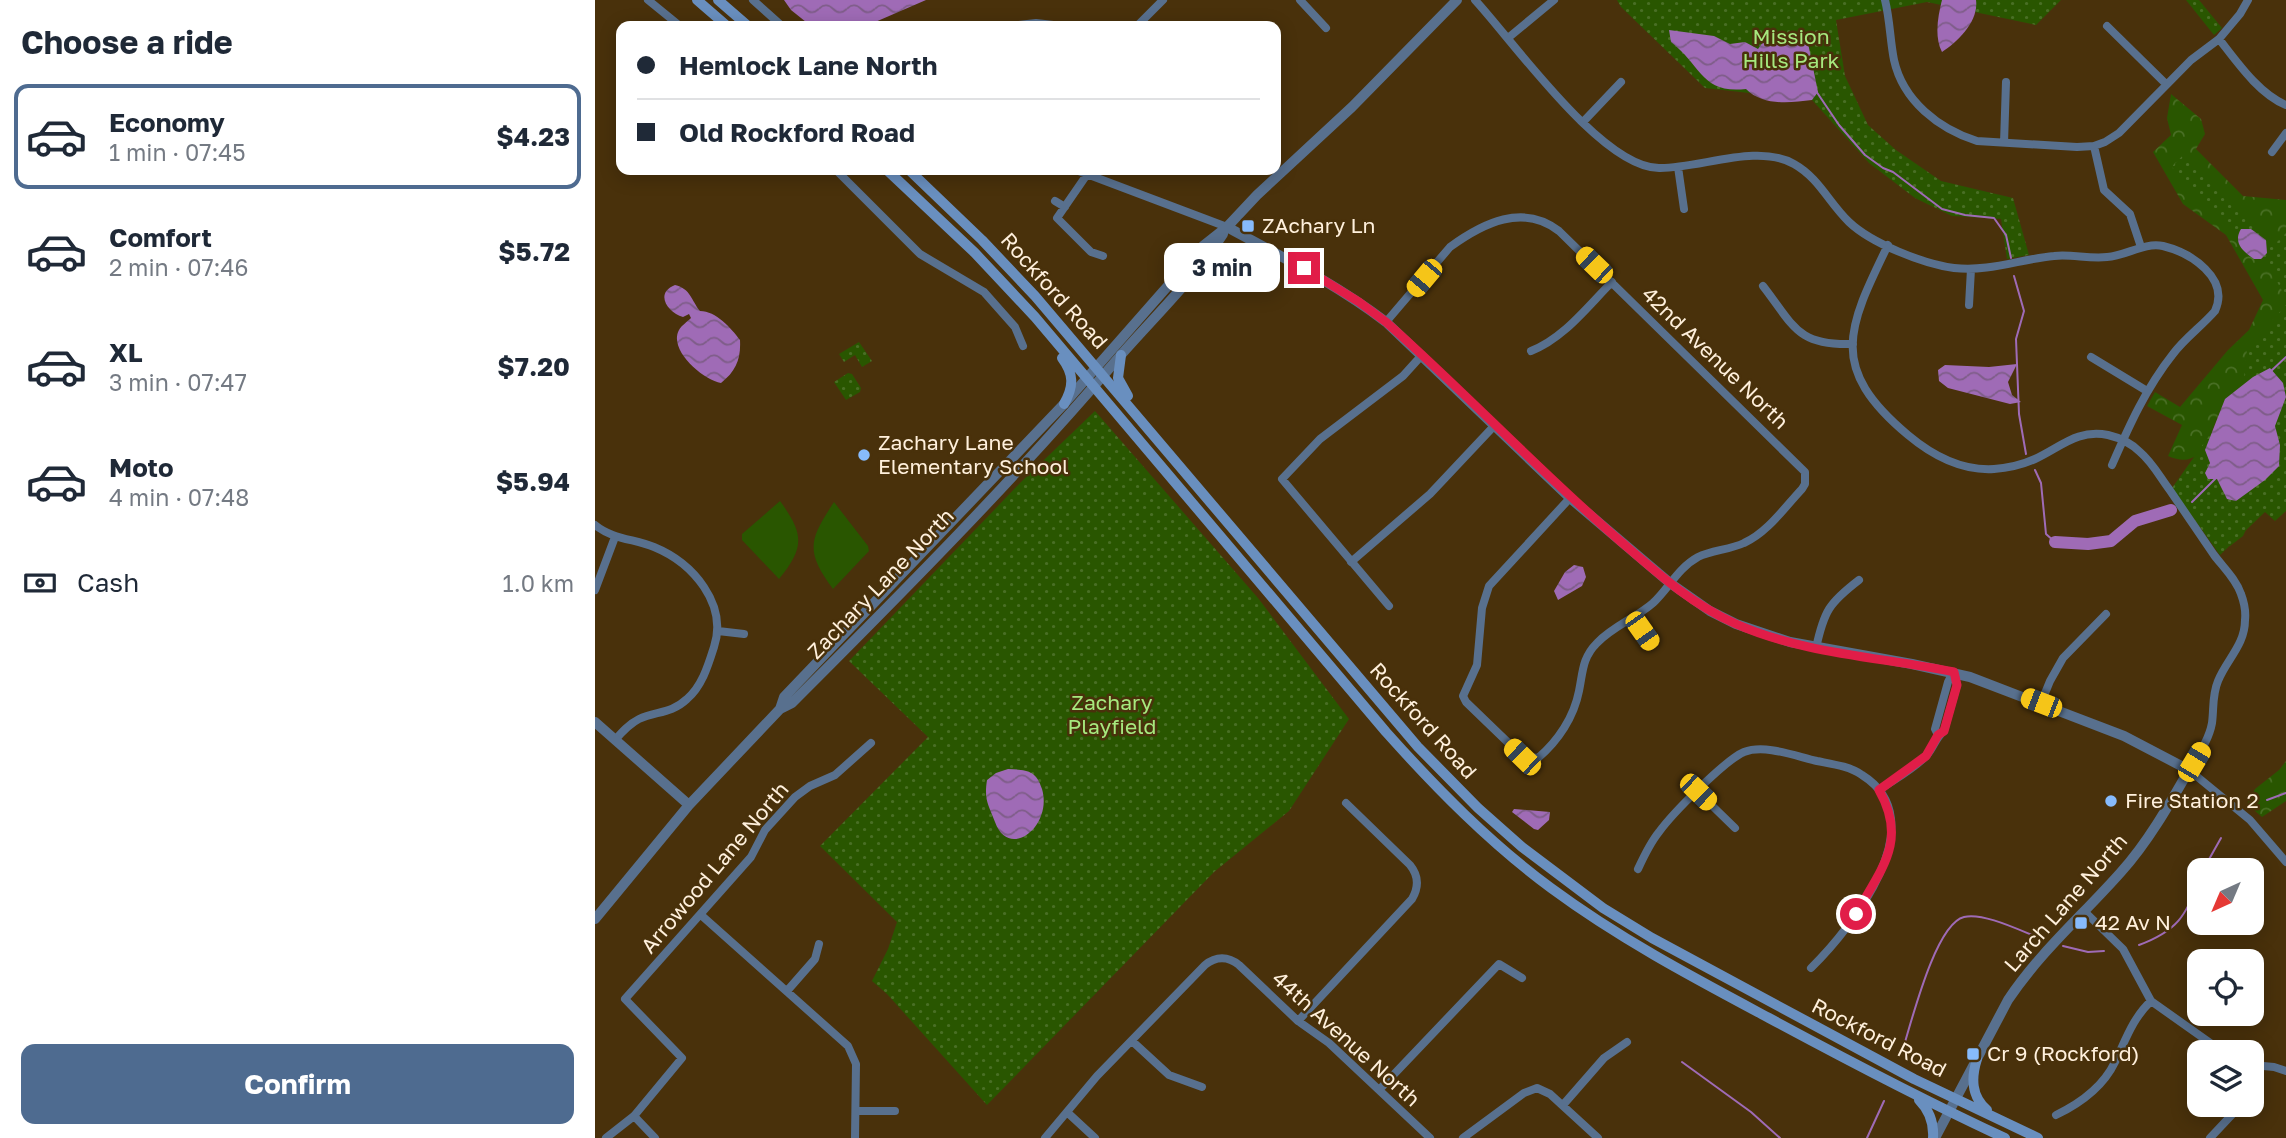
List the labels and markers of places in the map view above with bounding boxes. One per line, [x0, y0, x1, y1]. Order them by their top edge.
place label: ZAchary Ln [1262, 212, 1375, 238]
marker: ZAchary Ln [1240, 218, 1256, 234]
place label: Zachary Lane Elementary School [878, 429, 1069, 479]
marker: Zachary Lane Elementary School [856, 447, 872, 463]
place label: Fire Station 2 [2125, 787, 2259, 813]
marker: Fire Station 2 [2103, 793, 2119, 809]
place label: 42 Av N [2095, 909, 2171, 935]
marker: 42 Av N [2073, 915, 2089, 931]
place label: Cr 9 (Rockford) [1987, 1040, 2140, 1066]
marker: Cr 9 (Rockford) [1965, 1046, 1981, 1062]

